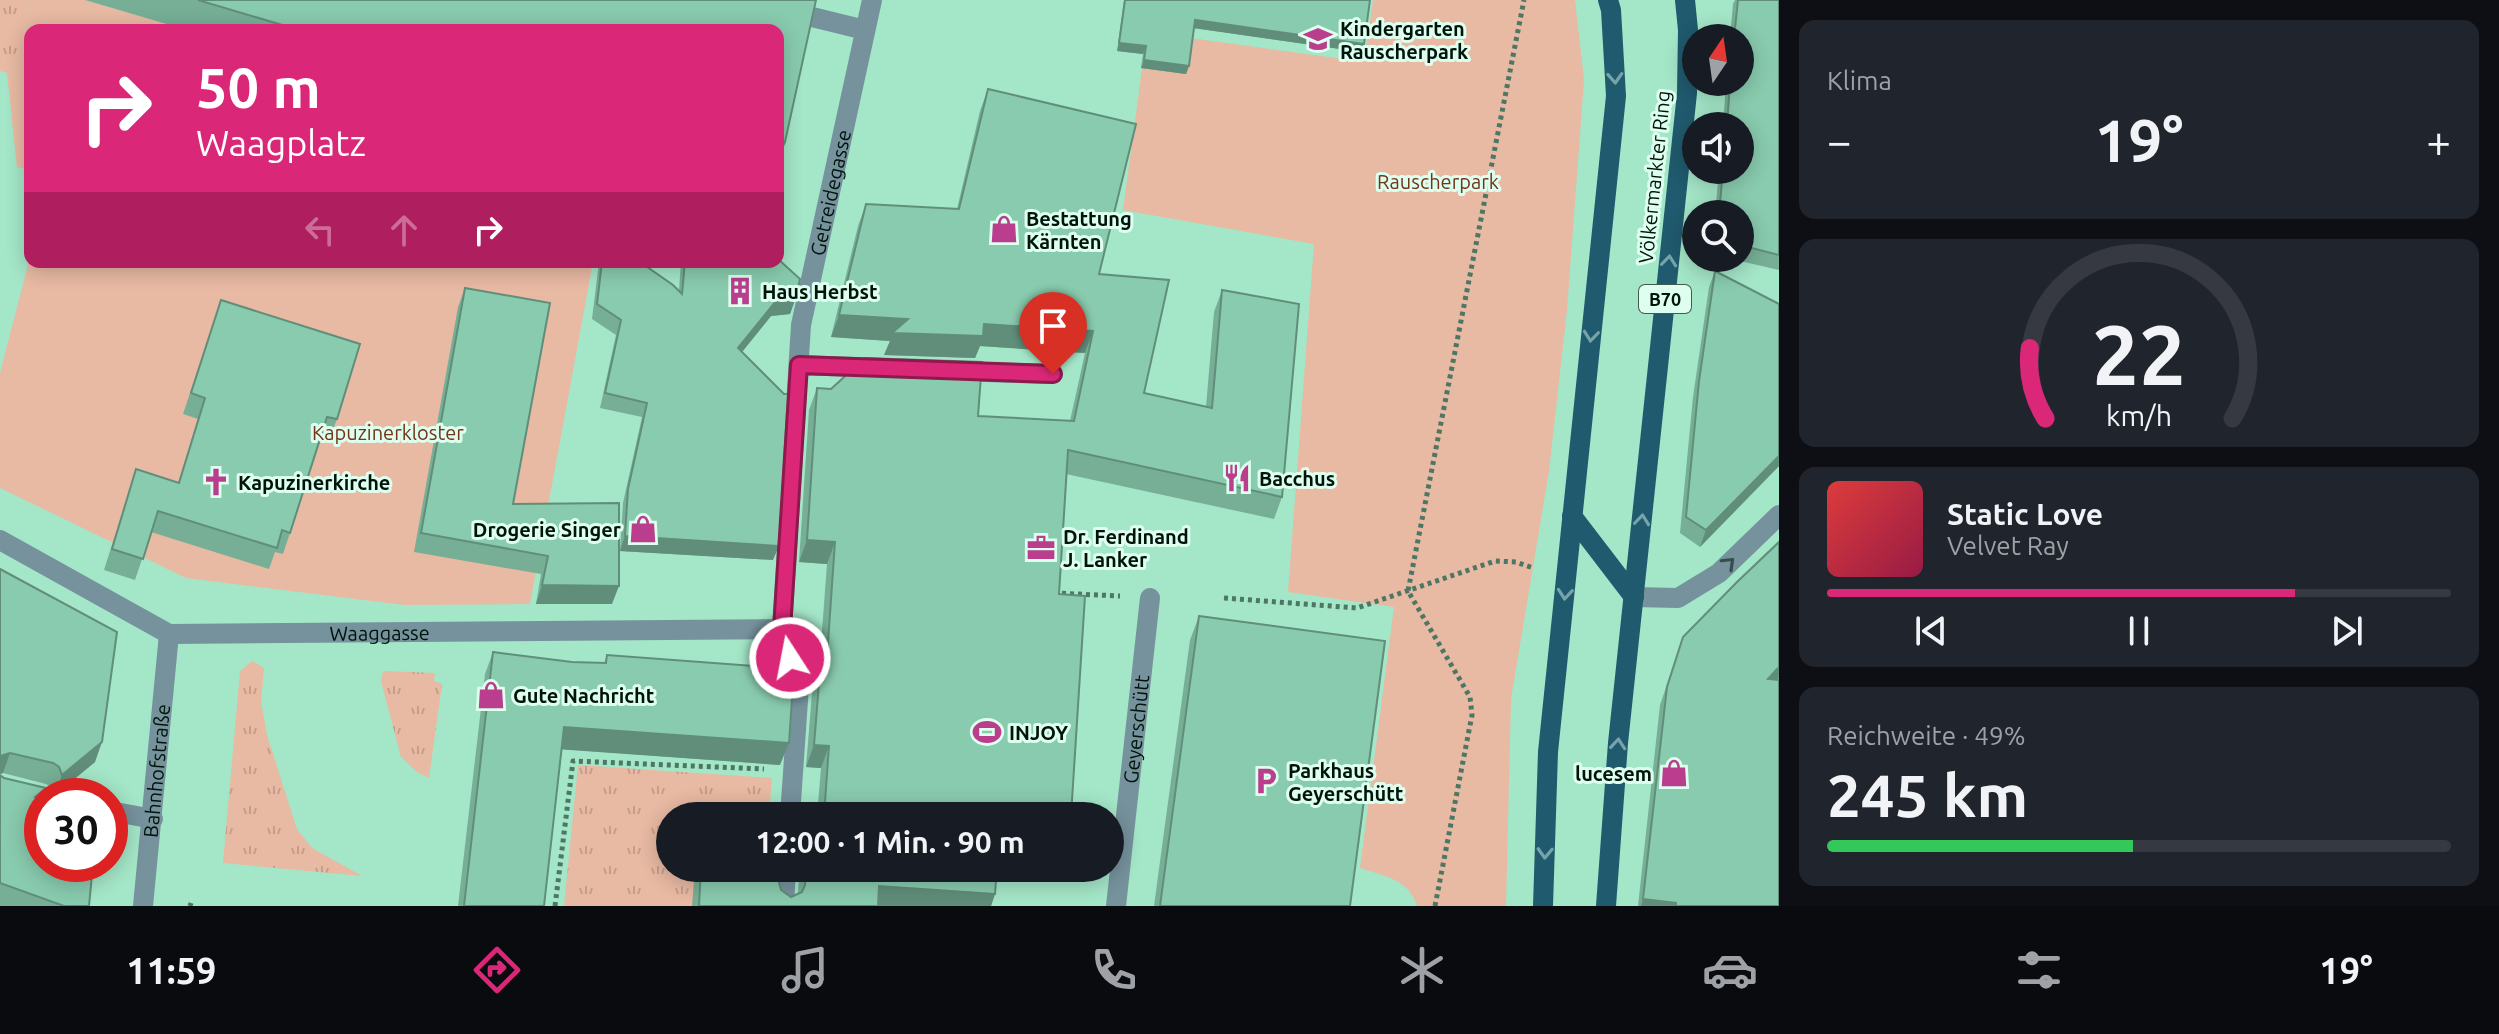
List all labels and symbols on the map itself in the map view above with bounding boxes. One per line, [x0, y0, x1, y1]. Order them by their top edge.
place label: Kindergarten Rauscherpark [1340, 17, 1468, 63]
school or university icon: Kindergarten Rauscherpark [1303, 24, 1333, 54]
north arrow [1682, 24, 1754, 96]
one-way arrow [1606, 71, 1623, 84]
street label: Völkermarkter Ring [1633, 89, 1675, 265]
street label: Getreidegasse [805, 127, 855, 258]
park label: Rauscherpark [1377, 170, 1499, 193]
place label: Bestattung Kärnten [1026, 207, 1132, 253]
shop icon: Bestattung Kärnten [989, 214, 1019, 244]
one-way arrow [1661, 254, 1678, 267]
building icon: Haus Herbst [725, 276, 755, 306]
place label: Haus Herbst [762, 280, 878, 303]
road number: B70 [1639, 285, 1691, 313]
pin [1019, 292, 1087, 374]
one-way arrow [1583, 330, 1600, 343]
park label: Kapuzinerkloster [312, 421, 464, 444]
restaurant icon: Bacchus [1222, 463, 1252, 493]
church icon: Kapuzinerkirche [201, 467, 231, 497]
place label: Bacchus [1259, 467, 1335, 490]
place label: Kapuzinerkirche [238, 471, 390, 494]
one-way arrow [1633, 513, 1650, 526]
shop icon: Drogerie Singer [628, 514, 658, 544]
place label: Drogerie Singer [473, 518, 622, 541]
place label: Dr. Ferdinand J. Lanker [1063, 525, 1189, 571]
office icon: Dr. Ferdinand J. Lanker [1026, 533, 1056, 563]
one-way arrow [1720, 558, 1734, 573]
one-way arrow [1557, 588, 1574, 601]
position arrow [748, 616, 832, 700]
street label: Waaggasse [329, 620, 430, 644]
street label: Geyerschütt [1118, 673, 1153, 785]
shop icon: Gute Nachricht [476, 680, 506, 710]
place label: Gute Nachricht [513, 684, 655, 707]
street label: Bahnhofstraße [138, 703, 174, 838]
sports icon: INJOY [972, 717, 1002, 747]
place label: INJOY [1009, 721, 1068, 744]
one-way arrow [1609, 738, 1626, 751]
shop icon: lucesem [1659, 758, 1689, 788]
place label: Parkhaus Geyerschütt [1288, 759, 1404, 805]
place label: lucesem [1575, 762, 1652, 785]
parking icon: Parkhaus Geyerschütt [1251, 766, 1281, 796]
speed limit sign: 30 [24, 778, 128, 882]
one-way arrow [1536, 847, 1553, 860]

